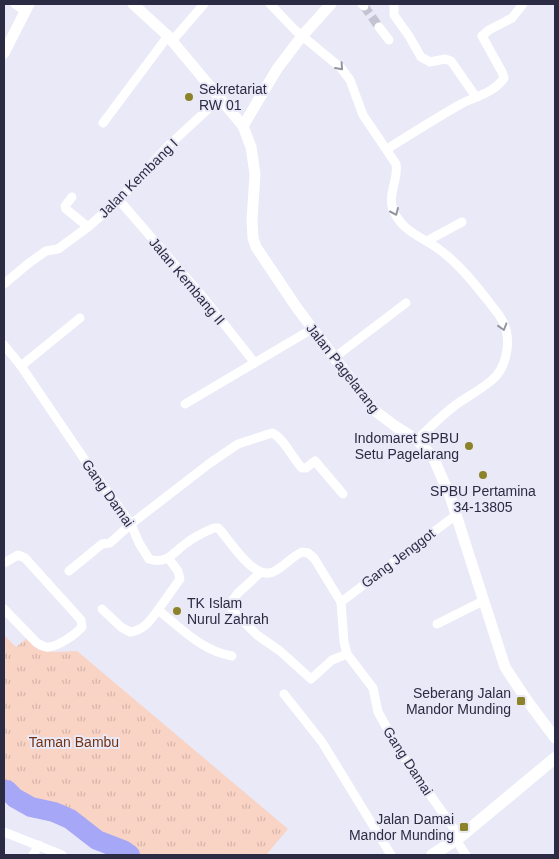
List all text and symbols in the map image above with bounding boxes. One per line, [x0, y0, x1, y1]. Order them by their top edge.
one-way arrow [334, 62, 343, 71]
place label: Sekretariat RW 01 [199, 81, 267, 113]
marker: Sekretariat RW 01 [183, 91, 195, 103]
street label: Jalan Kembang I [95, 135, 181, 221]
one-way arrow [388, 207, 399, 216]
street label: Jalan Kembang II [146, 234, 228, 328]
street label: Jalan Pagelarang [303, 320, 383, 416]
one-way arrow [498, 322, 508, 331]
place label: Indomaret SPBU Setu Pagelarang [354, 430, 459, 462]
marker: Indomaret SPBU Setu Pagelarang [463, 440, 475, 452]
street label: Gang Damai [79, 456, 137, 530]
marker: SPBU Pertamina 34-13805 [477, 469, 489, 481]
place label: SPBU Pertamina 34-13805 [430, 483, 536, 515]
street label: Gang Jenggot [358, 525, 438, 591]
place label: TK Islam Nurul Zahrah [187, 595, 269, 627]
marker: TK Islam Nurul Zahrah [171, 605, 183, 617]
place label: Seberang Jalan Mandor Munding [406, 685, 511, 717]
marker: Seberang Jalan Mandor Munding [515, 695, 527, 707]
street label: Gang Damai [380, 724, 436, 798]
park label: Taman Bambu [29, 734, 119, 750]
place label: Jalan Damai Mandor Munding [349, 811, 454, 843]
marker: Jalan Damai Mandor Munding [458, 821, 470, 833]

